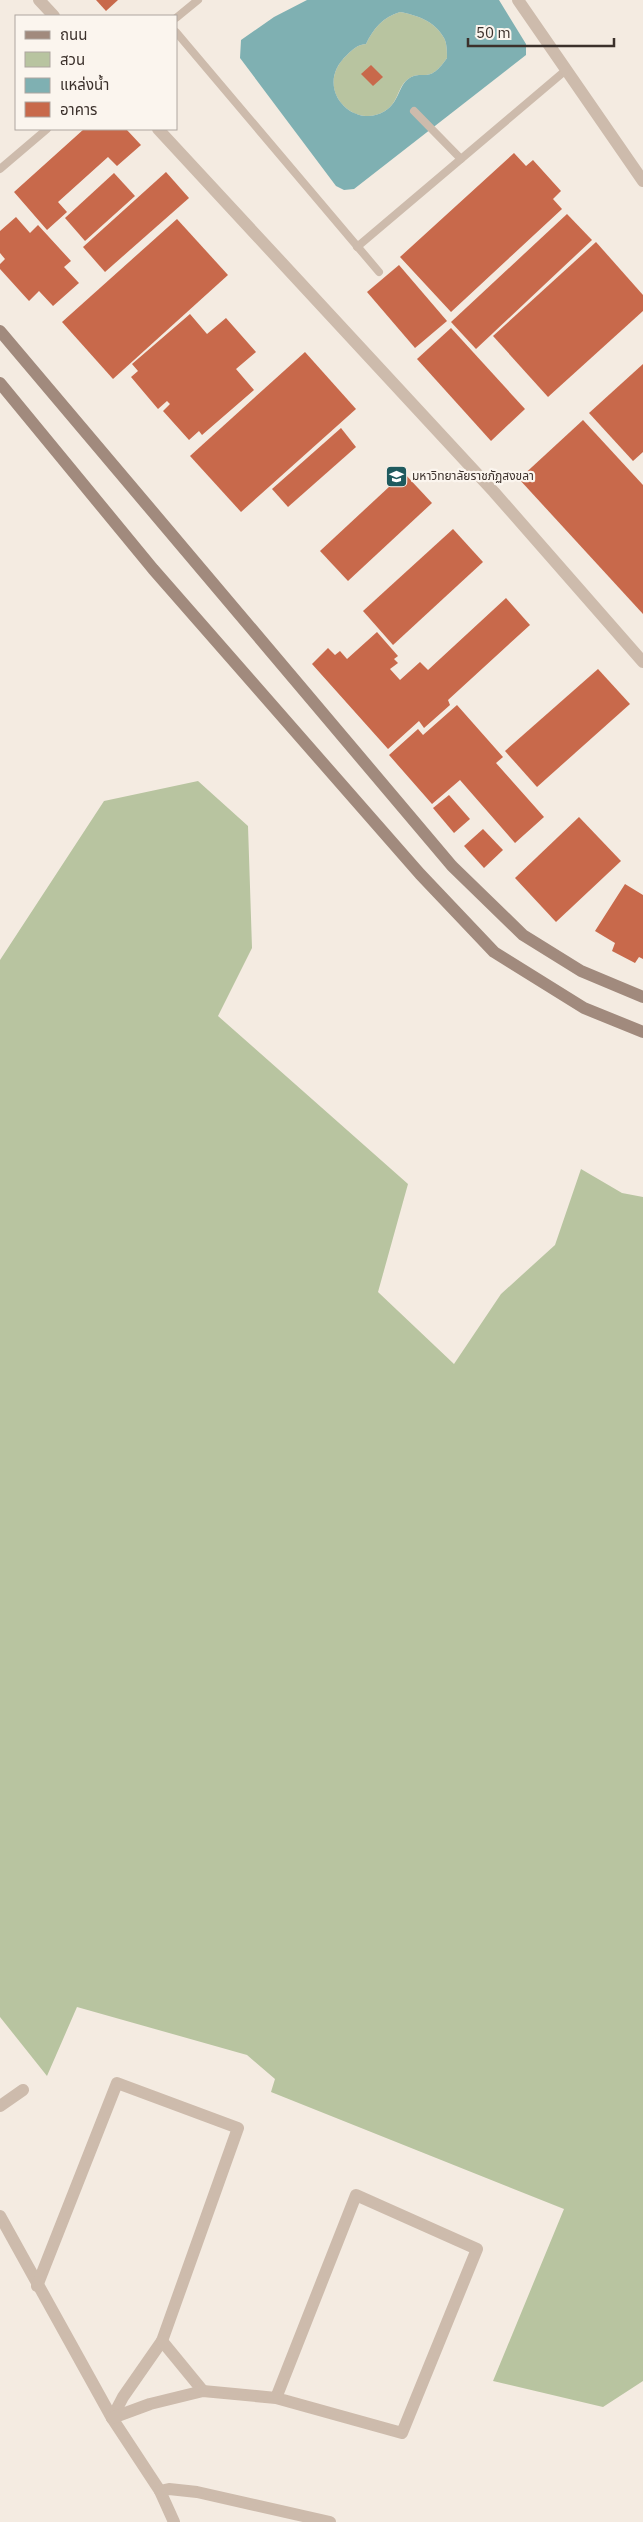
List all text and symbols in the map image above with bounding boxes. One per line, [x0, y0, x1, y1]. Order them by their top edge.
legend [15, 15, 178, 130]
scale bar [468, 15, 614, 47]
text: 50 m [476, 23, 511, 42]
text: ถนน [60, 25, 87, 44]
text: สวน [60, 50, 85, 69]
text: แหล่งน้ำ [60, 74, 109, 94]
text: อาคาร [60, 100, 97, 119]
school or university icon: มหาวิทยาลัยราชภัฏสงขลา [384, 464, 408, 488]
place label: มหาวิทยาลัยราชภัฏสงขลา [412, 468, 534, 483]

